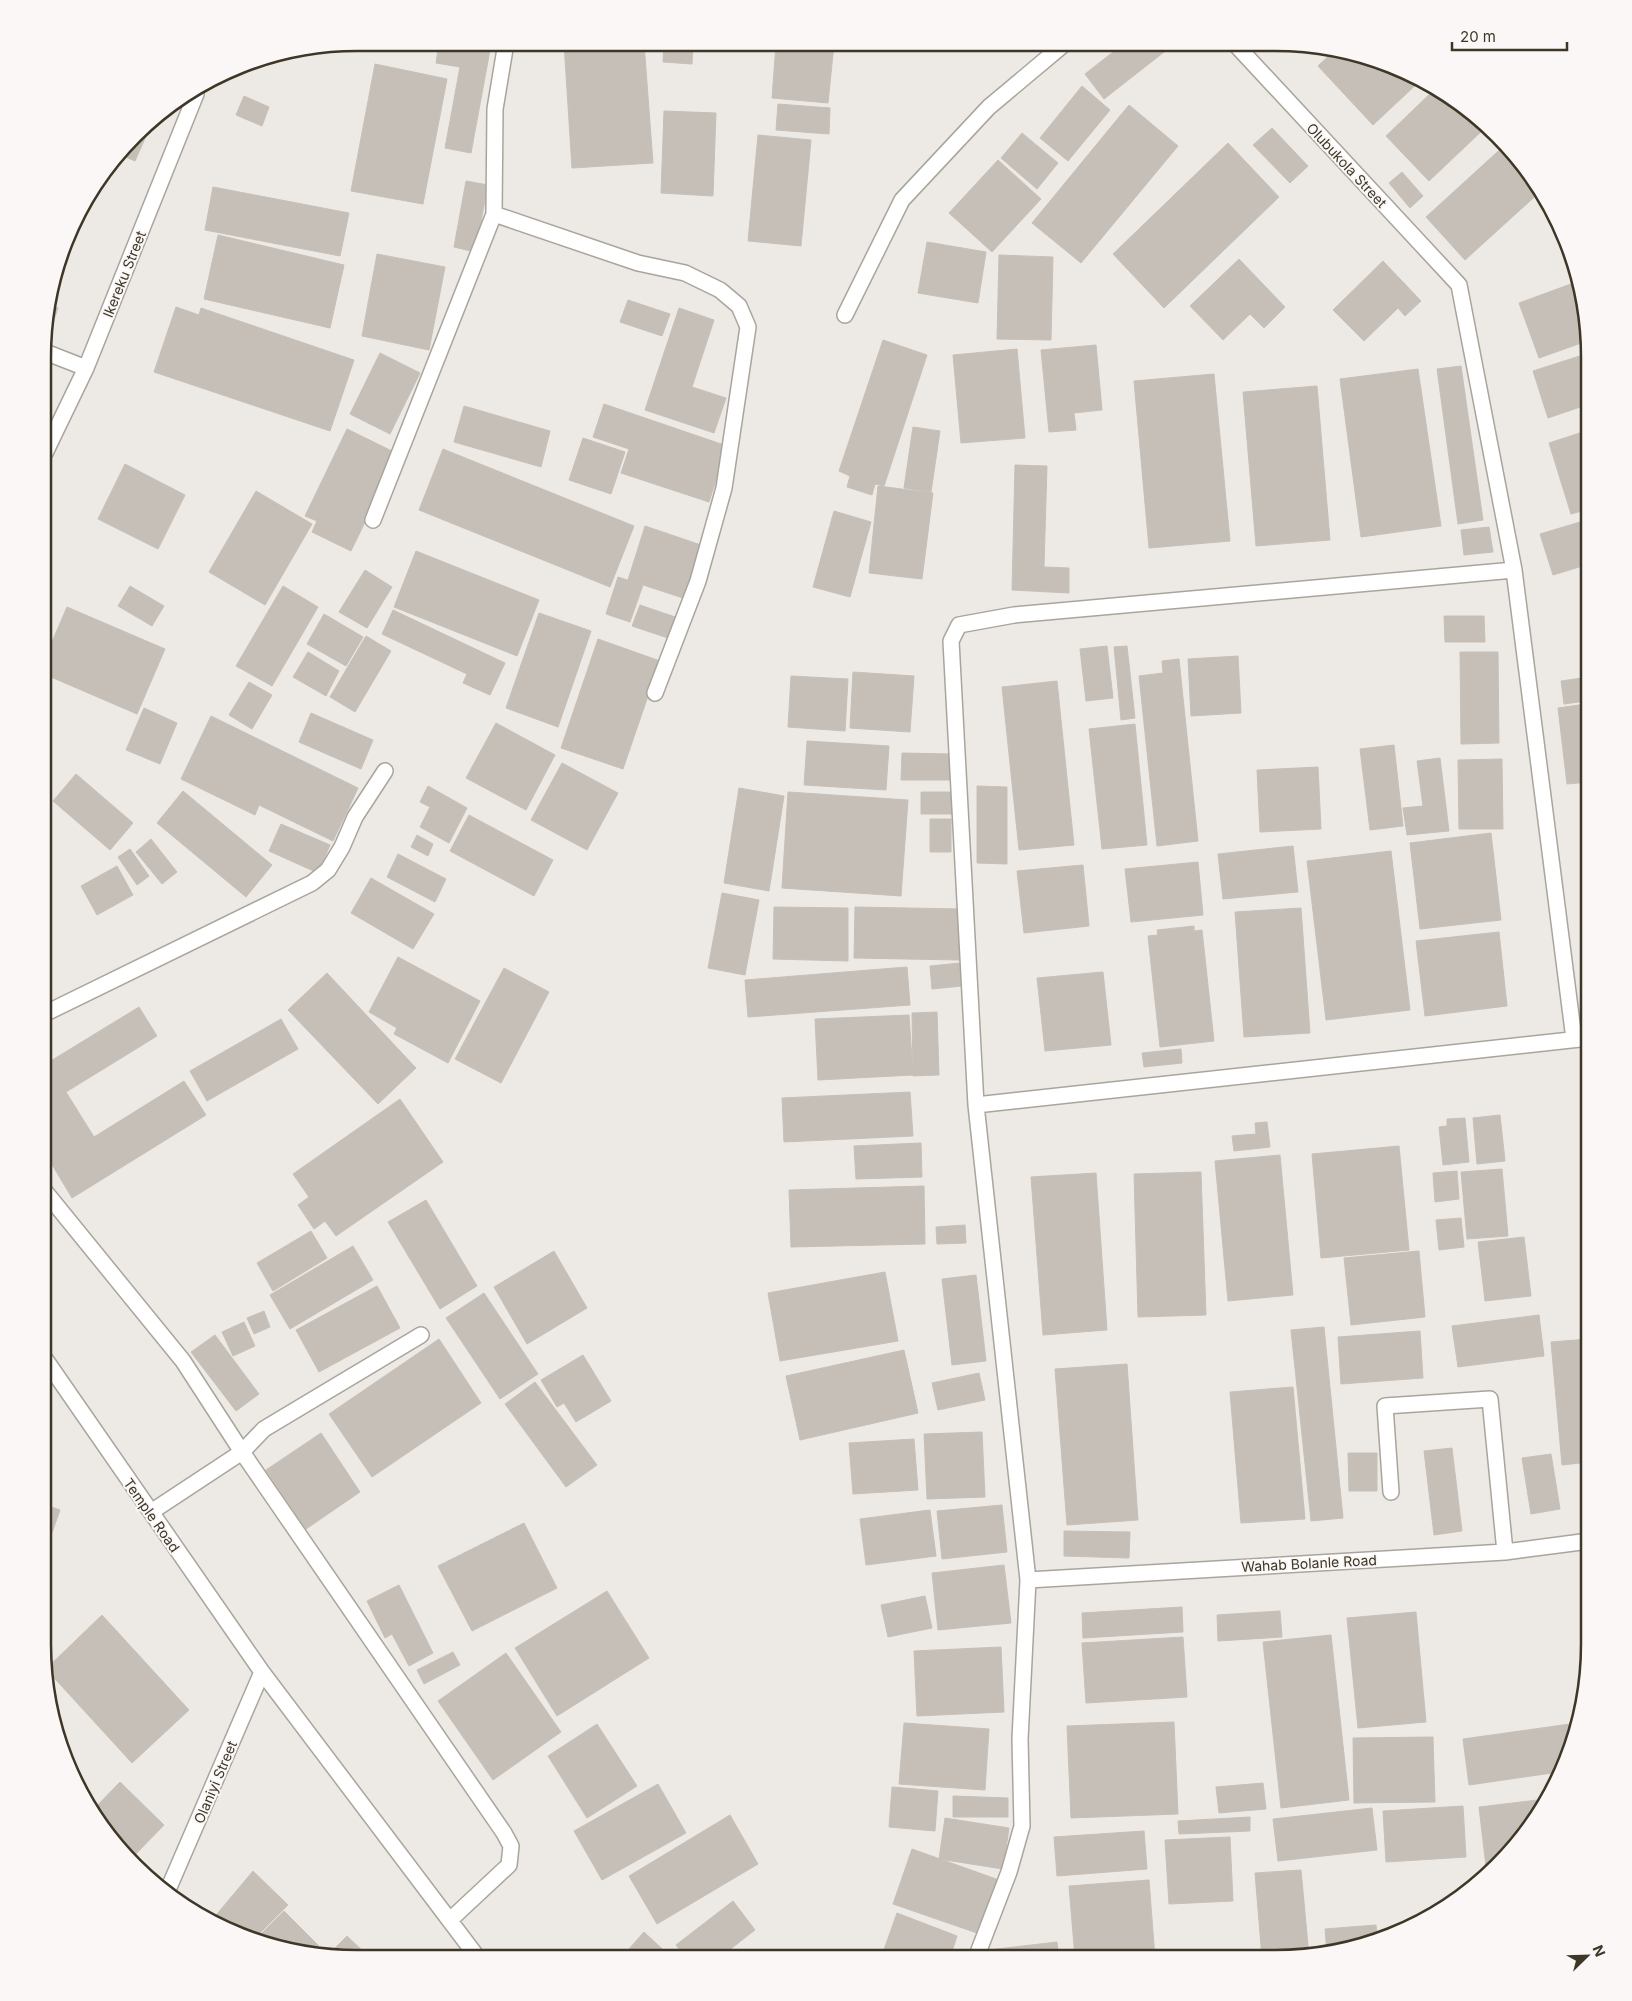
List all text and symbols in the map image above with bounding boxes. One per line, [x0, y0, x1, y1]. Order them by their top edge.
scale bar [1452, 20, 1567, 52]
text: 20 m [1460, 27, 1496, 46]
street label: Olubukola Street [1303, 119, 1391, 211]
street label: Ikereku Street [99, 228, 149, 320]
street label: Temple Road [120, 1475, 184, 1555]
street label: Wahab Bolanle Road [1241, 1551, 1377, 1575]
street label: Olaniyi Street [190, 1738, 240, 1826]
north arrow [1562, 1931, 1612, 1981]
text: N [1590, 1942, 1609, 1959]

